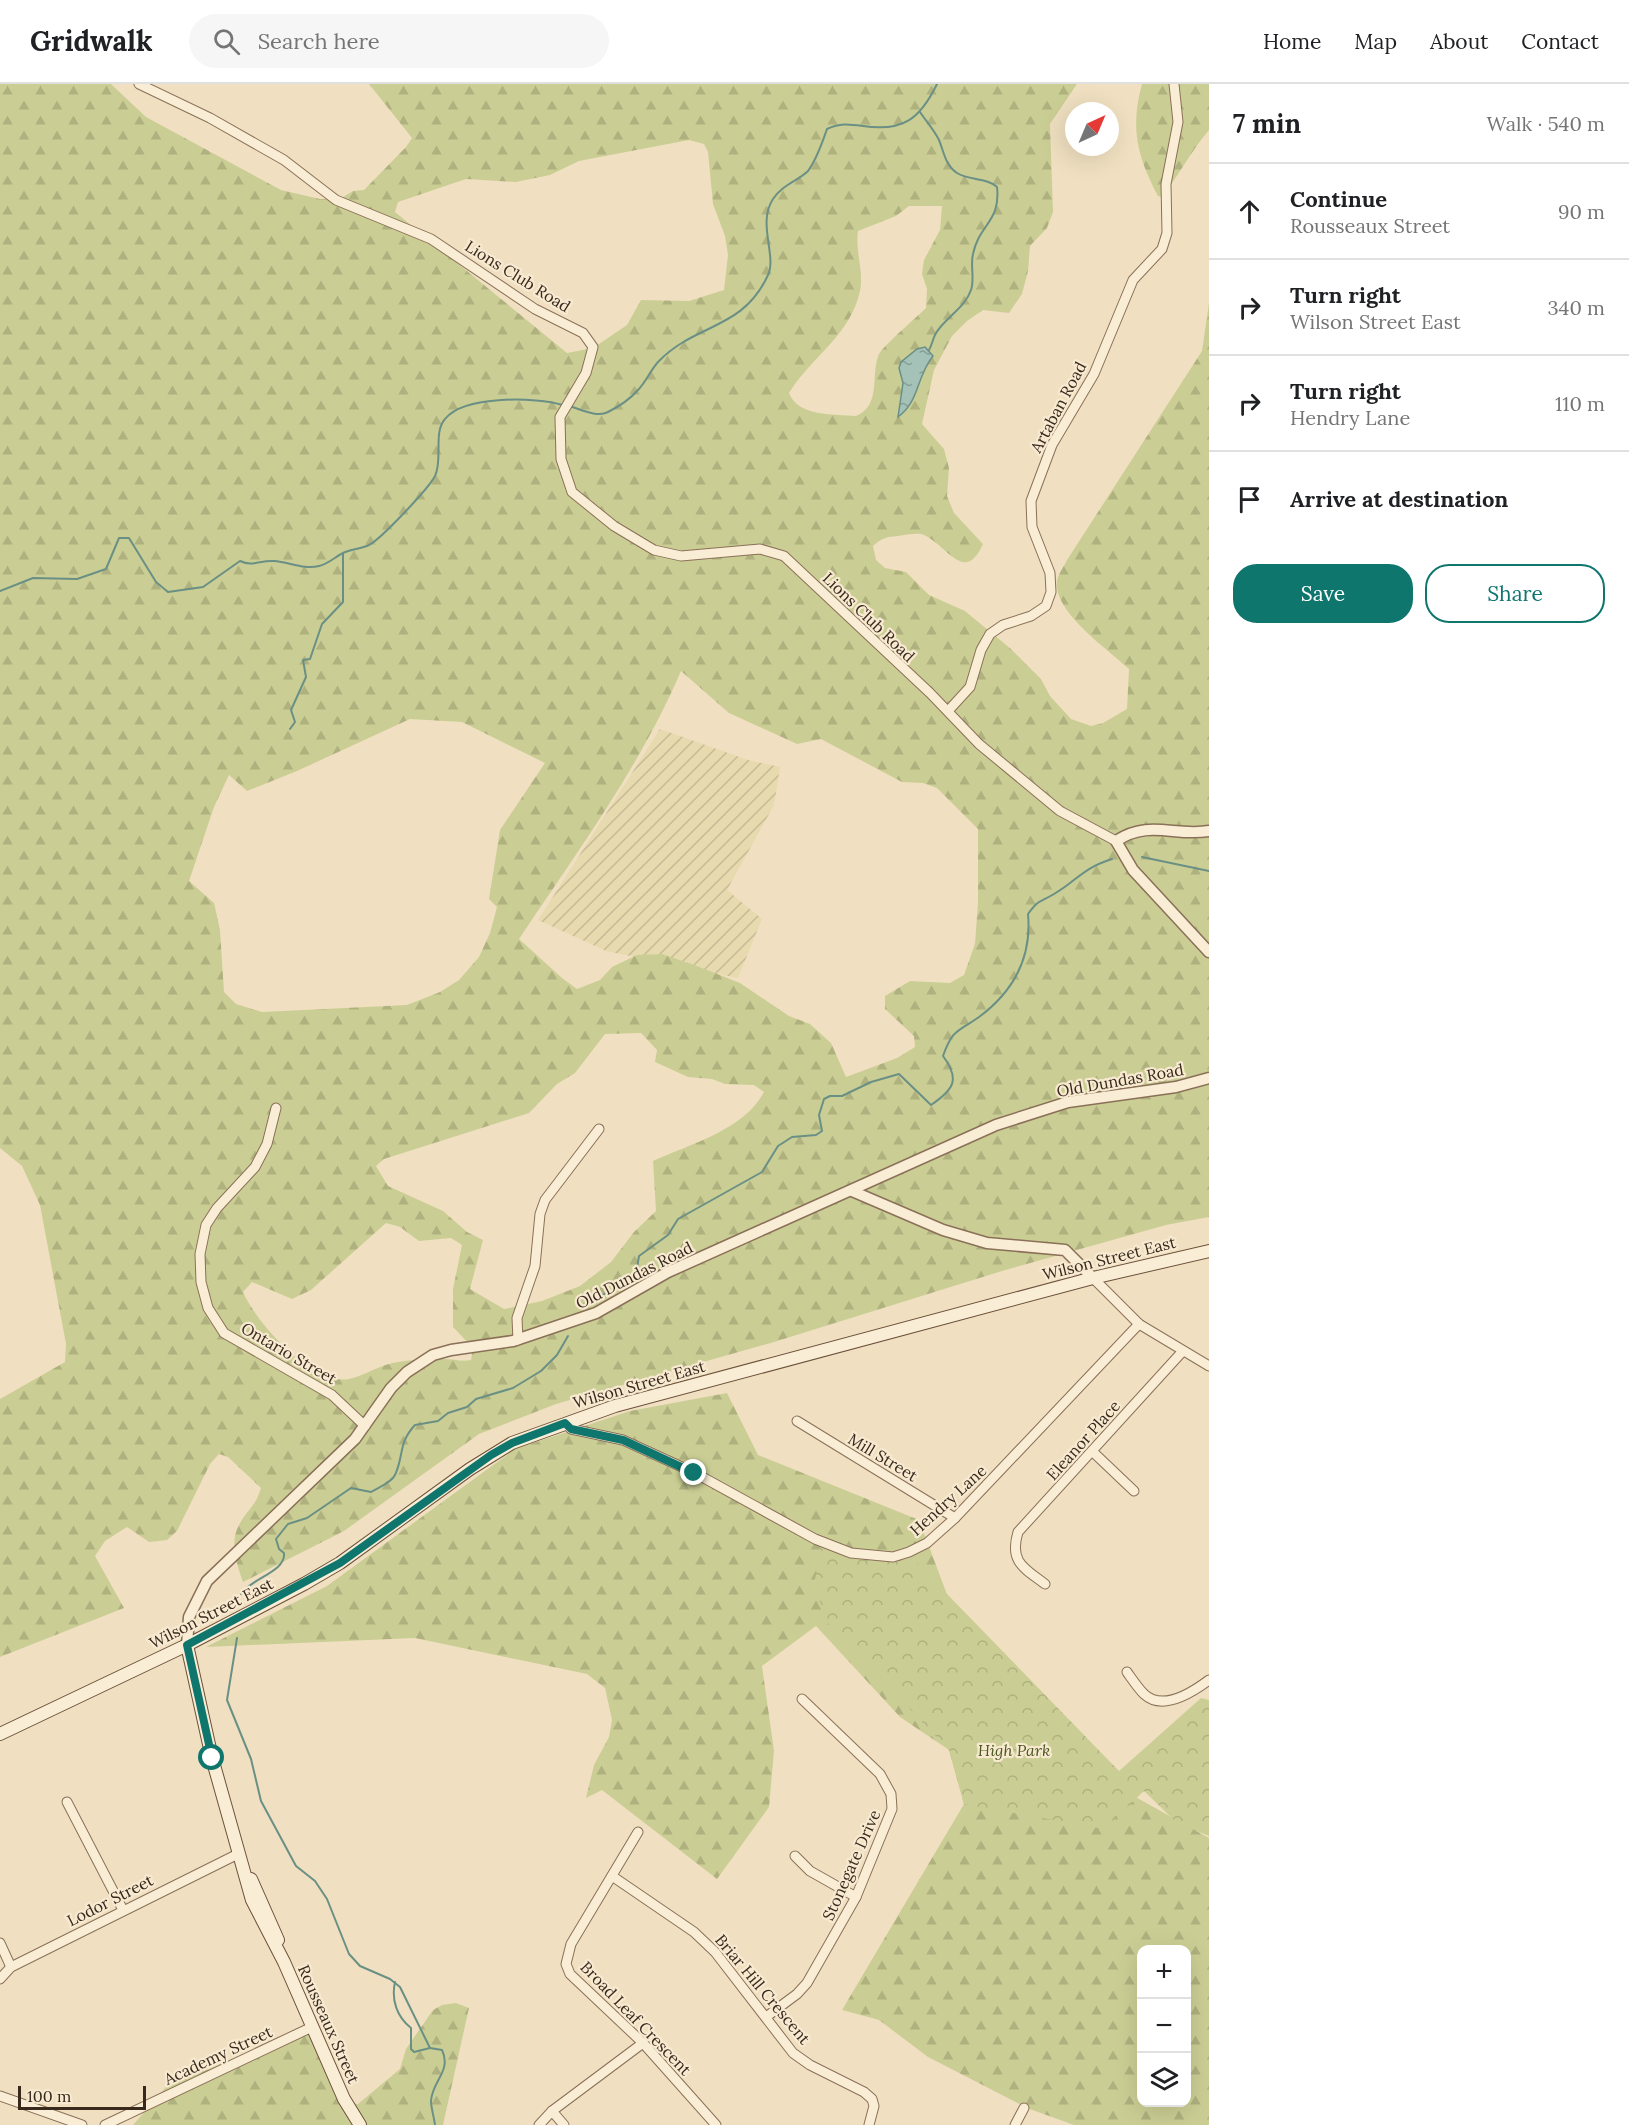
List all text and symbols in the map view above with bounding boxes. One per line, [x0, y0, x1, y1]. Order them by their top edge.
search box [189, 14, 609, 68]
text: Gridwalk [30, 23, 153, 59]
icon: search [210, 25, 243, 58]
text: Search here [258, 27, 380, 55]
text: Home [1263, 28, 1321, 55]
text: Map [1354, 28, 1397, 55]
text: About [1430, 28, 1488, 55]
text: Contact [1521, 28, 1599, 55]
north arrow [1065, 102, 1119, 156]
text: 7 min [1233, 107, 1301, 140]
text: Walk · 540 m [1487, 111, 1605, 136]
text: Continue [1290, 185, 1387, 213]
icon: ahead [1233, 195, 1266, 228]
text: 90 m [1558, 199, 1605, 224]
text: Rousseaux Street [1290, 213, 1450, 238]
street label: Lions Club Road [462, 236, 575, 317]
text: Turn right [1290, 281, 1401, 309]
icon: right [1233, 291, 1266, 324]
text: 340 m [1547, 295, 1605, 320]
text: Wilson Street East [1290, 309, 1461, 334]
street label: Artaban Road [1025, 358, 1091, 457]
text: Turn right [1290, 377, 1401, 405]
icon: right [1233, 387, 1266, 420]
text: 110 m [1555, 391, 1605, 416]
text: Hendry Lane [1290, 405, 1410, 430]
icon: arrive [1233, 483, 1266, 516]
text: Arrive at destination [1290, 485, 1508, 513]
button: Save [1233, 564, 1413, 623]
button: Share [1425, 564, 1605, 623]
street label: Lions Club Road [819, 568, 919, 666]
street label: Old Dundas Road [1055, 1059, 1185, 1101]
street label: Wilson Street East [1040, 1232, 1178, 1284]
street label: Old Dundas Road [572, 1237, 696, 1313]
street label: Ontario Street [238, 1318, 341, 1389]
street label: Wilson Street East [571, 1355, 708, 1412]
street label: Eleanor Place [1042, 1396, 1124, 1484]
street label: Mill Street [845, 1428, 922, 1486]
route end [680, 1459, 706, 1485]
street label: Hendry Lane [906, 1460, 991, 1540]
street label: Wilson Street East [146, 1573, 277, 1653]
park label: High Park [978, 1740, 1050, 1760]
route start [198, 1744, 224, 1770]
street label: Stonegate Drive [818, 1806, 884, 1923]
street label: Lodor Street [64, 1869, 157, 1930]
street label: Briar Hill Crescent [711, 1930, 815, 2049]
map controls [1137, 1945, 1191, 2107]
button: + [1137, 1945, 1191, 1999]
street label: Broad Leaf Crescent [576, 1957, 696, 2080]
street label: Rousseaux Street [294, 1961, 365, 2087]
button: − [1137, 1999, 1191, 2053]
street label: Academy Street [160, 2021, 276, 2089]
button: layers [1137, 2053, 1191, 2107]
scale bar [18, 2083, 146, 2110]
text: 100 m [27, 2086, 71, 2106]

